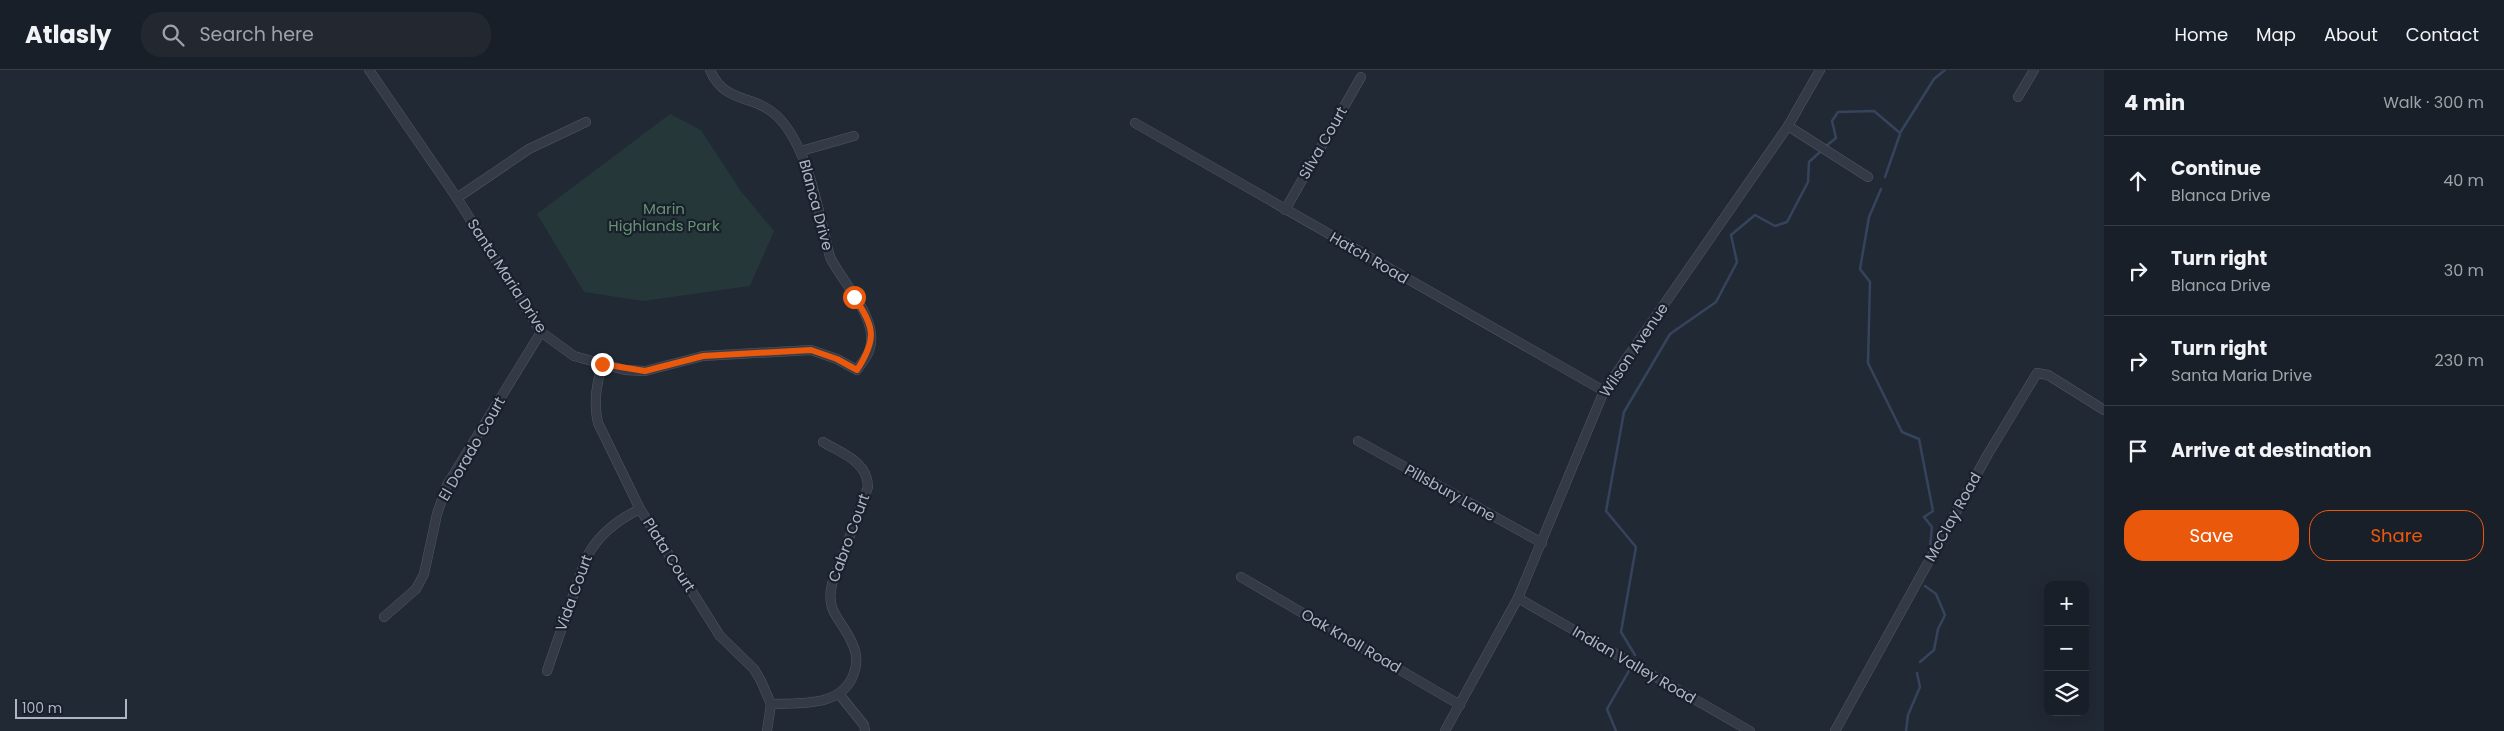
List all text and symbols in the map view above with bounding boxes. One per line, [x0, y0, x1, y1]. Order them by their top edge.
search box [141, 12, 491, 57]
text: Atlasly [25, 18, 111, 51]
icon: search [159, 21, 187, 49]
text: Search here [199, 21, 314, 48]
text: Home [2174, 22, 2228, 47]
text: Map [2256, 22, 2296, 47]
text: About [2324, 22, 2378, 47]
text: Contact [2406, 22, 2479, 47]
text: 4 min [2124, 88, 2185, 117]
text: Walk · 300 m [2383, 91, 2484, 114]
street label: Silva Court [1293, 103, 1352, 183]
text: Continue [2171, 155, 2261, 182]
street label: Blanca Drive [794, 157, 839, 253]
icon: ahead [2124, 167, 2152, 195]
text: 40 m [2443, 169, 2484, 192]
text: Blanca Drive [2171, 184, 2271, 207]
park label: Marin Highlands Park [608, 198, 720, 236]
street label: Santa Maria Drive [463, 215, 552, 337]
street label: Hatch Road [1326, 227, 1412, 289]
text: Turn right [2171, 245, 2267, 272]
icon: right [2124, 257, 2152, 285]
text: 30 m [2444, 259, 2484, 282]
text: Blanca Drive [2171, 274, 2271, 297]
route start [843, 286, 866, 309]
street label: Wilson Avenue [1594, 299, 1673, 401]
text: Turn right [2171, 335, 2267, 362]
icon: right [2124, 347, 2152, 375]
text: 230 m [2435, 349, 2484, 372]
route end [591, 353, 614, 376]
text: Santa Maria Drive [2171, 364, 2312, 387]
street label: El Dorado Court [433, 393, 510, 505]
icon: arrive [2124, 437, 2152, 465]
text: Arrive at destination [2171, 437, 2372, 464]
street label: Pillsbury Lane [1401, 459, 1499, 526]
street label: McClay Road [1919, 468, 1986, 565]
street label: Cabro Court [823, 491, 874, 585]
button: Save [2124, 510, 2299, 561]
button: Share [2309, 510, 2484, 561]
street label: Plata Court [638, 514, 701, 596]
street label: Vida Court [550, 552, 597, 634]
map controls [2044, 581, 2089, 716]
button: + [2044, 581, 2089, 626]
street label: Oak Knoll Road [1297, 603, 1405, 678]
street label: Indian Valley Road [1569, 621, 1700, 708]
button: − [2044, 626, 2089, 671]
button: layers [2044, 671, 2089, 716]
scale bar [15, 696, 128, 719]
text: 100 m [22, 698, 62, 718]

